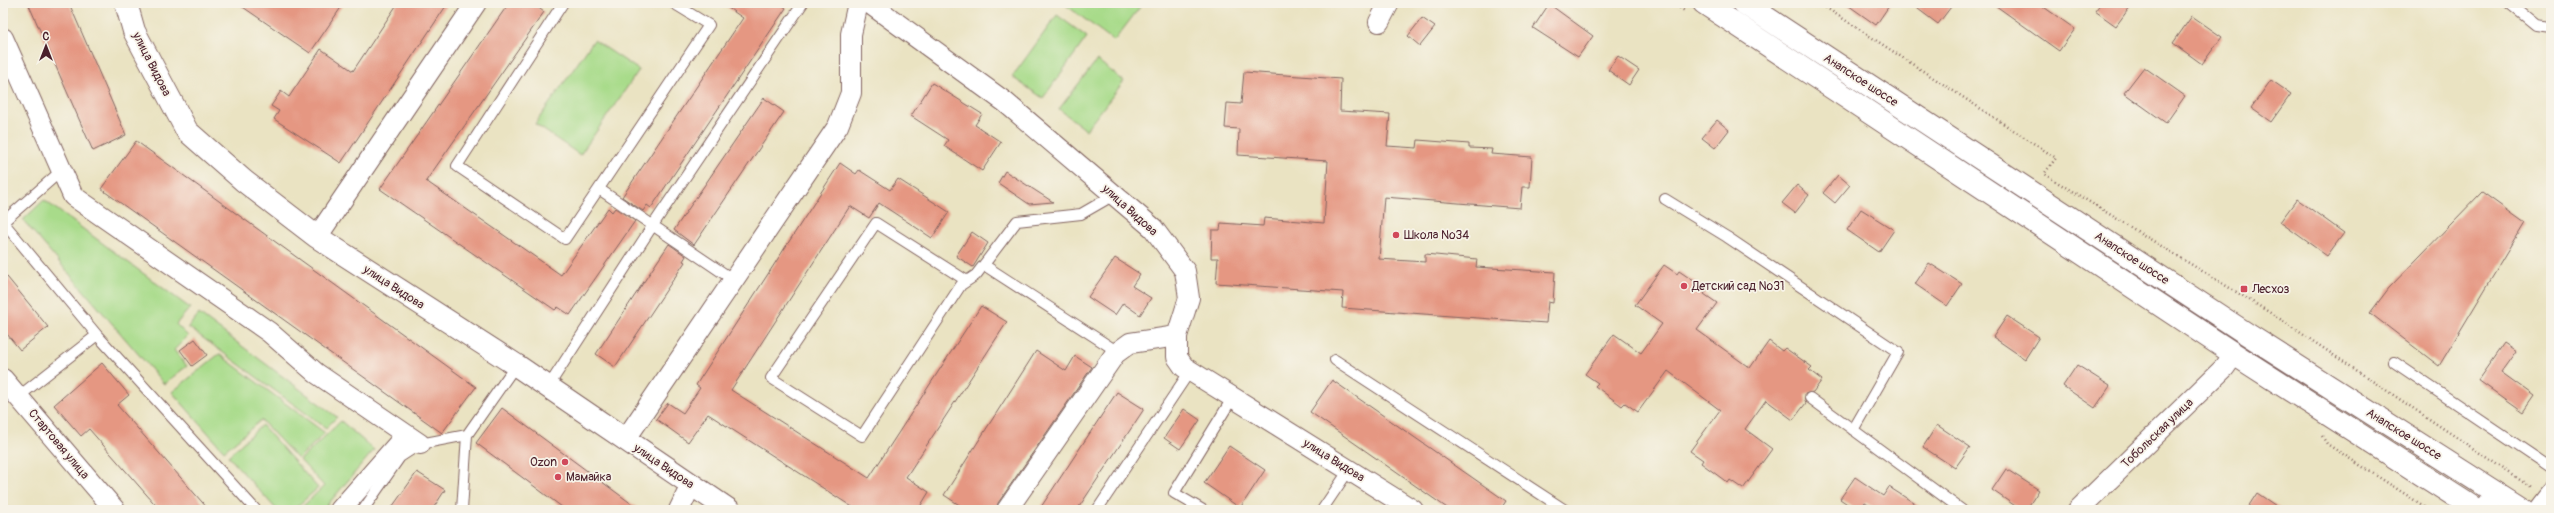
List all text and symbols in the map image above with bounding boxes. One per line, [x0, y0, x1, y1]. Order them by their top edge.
north arrow [26, 26, 66, 66]
street label: улица Видова [129, 29, 174, 99]
text: С [43, 30, 50, 43]
street label: Анапское шоссе [1821, 51, 1901, 110]
street label: улица Видова [1098, 181, 1161, 240]
place label: Школа №34 [1404, 228, 1469, 243]
street label: Анапское шоссе [2092, 229, 2172, 288]
marker: Школа №34 [1391, 230, 1401, 240]
street label: улица Видова [360, 262, 427, 313]
place label: Детский сад №31 [1691, 279, 1785, 294]
marker: Детский сад №31 [1679, 281, 1689, 291]
place label: Лесхоз [2251, 282, 2290, 297]
marker: Лесхоз [2239, 284, 2249, 294]
street label: Тобольская улица [2118, 395, 2197, 471]
street label: Анапское шоссе [2363, 405, 2444, 464]
street label: Стартовая улица [25, 406, 93, 483]
street label: улица Видова [1299, 435, 1368, 485]
street label: улица Видова [630, 440, 697, 492]
place label: Ozon [530, 455, 557, 470]
marker: Ozon [560, 457, 570, 467]
place label: Мамайка [566, 470, 612, 485]
marker: Мамайка [553, 472, 563, 482]

